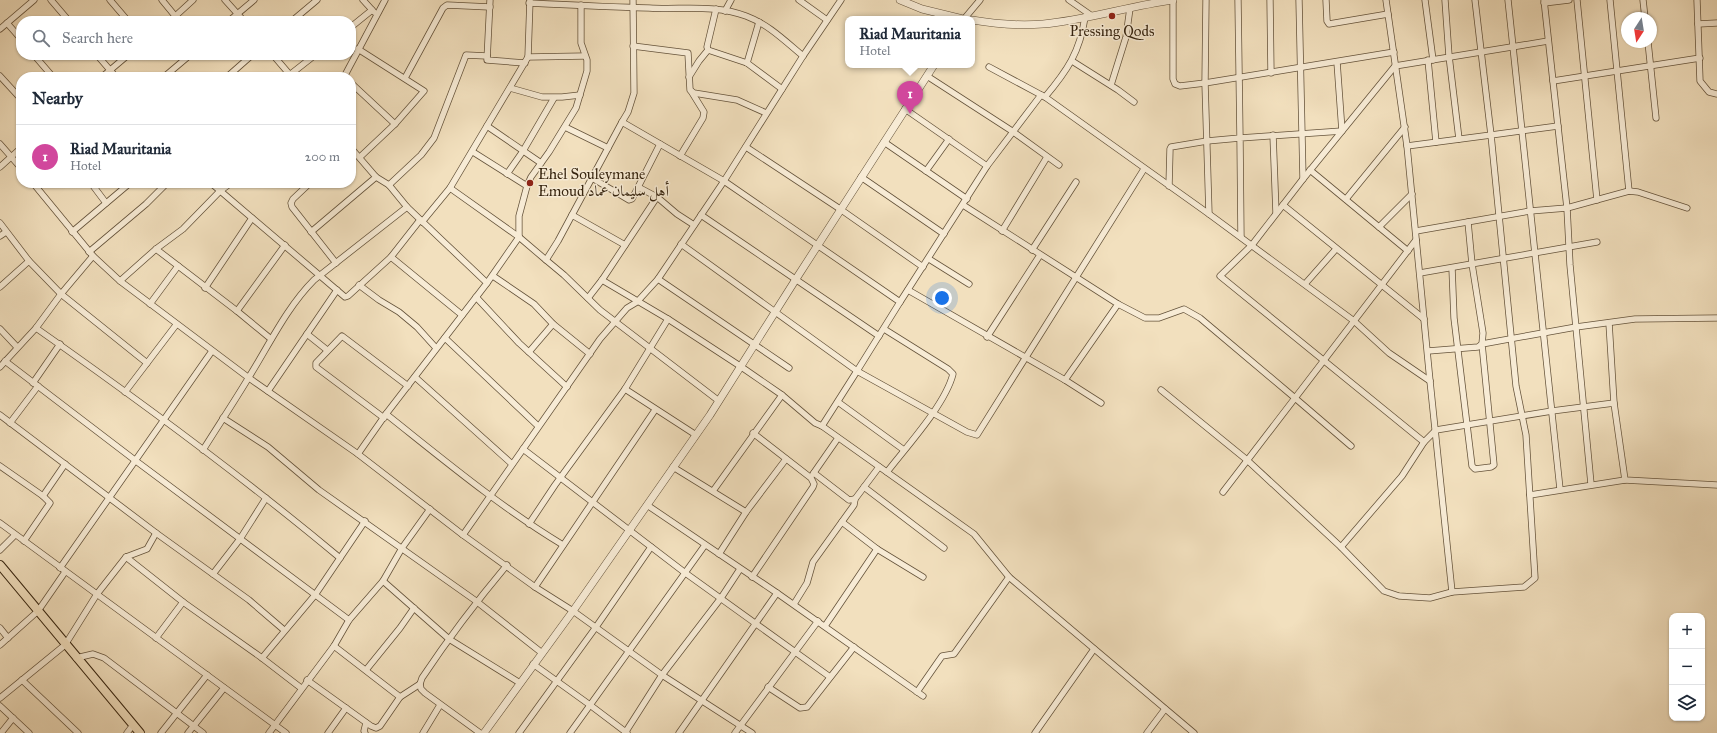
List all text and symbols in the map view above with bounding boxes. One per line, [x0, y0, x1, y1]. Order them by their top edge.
marker: Pressing Qods [1107, 11, 1117, 21]
north arrow [1621, 12, 1657, 48]
search box [16, 16, 356, 60]
popup [845, 16, 975, 68]
place label: Pressing Qods [1070, 22, 1154, 40]
text: Riad Mauritania [859, 25, 961, 43]
icon: search [30, 27, 52, 49]
text: Search here [62, 29, 133, 47]
text: Hotel [859, 43, 891, 59]
pin: 1 [897, 81, 923, 114]
text: Nearby [32, 88, 83, 109]
text: Riad Mauritania [70, 140, 171, 158]
text: 1 [42, 149, 48, 165]
text: 200 m [305, 149, 340, 165]
text: Hotel [70, 158, 101, 174]
place label: Ehel Souleymane Emoud أهل سليمان عماد [538, 165, 669, 202]
marker: Ehel Souleymane Emoud أهل سليمان عماد [525, 178, 535, 188]
your location [932, 288, 952, 308]
map controls [1669, 613, 1705, 721]
button: + [1669, 613, 1705, 649]
button: − [1669, 649, 1705, 685]
button: layers [1669, 685, 1705, 721]

